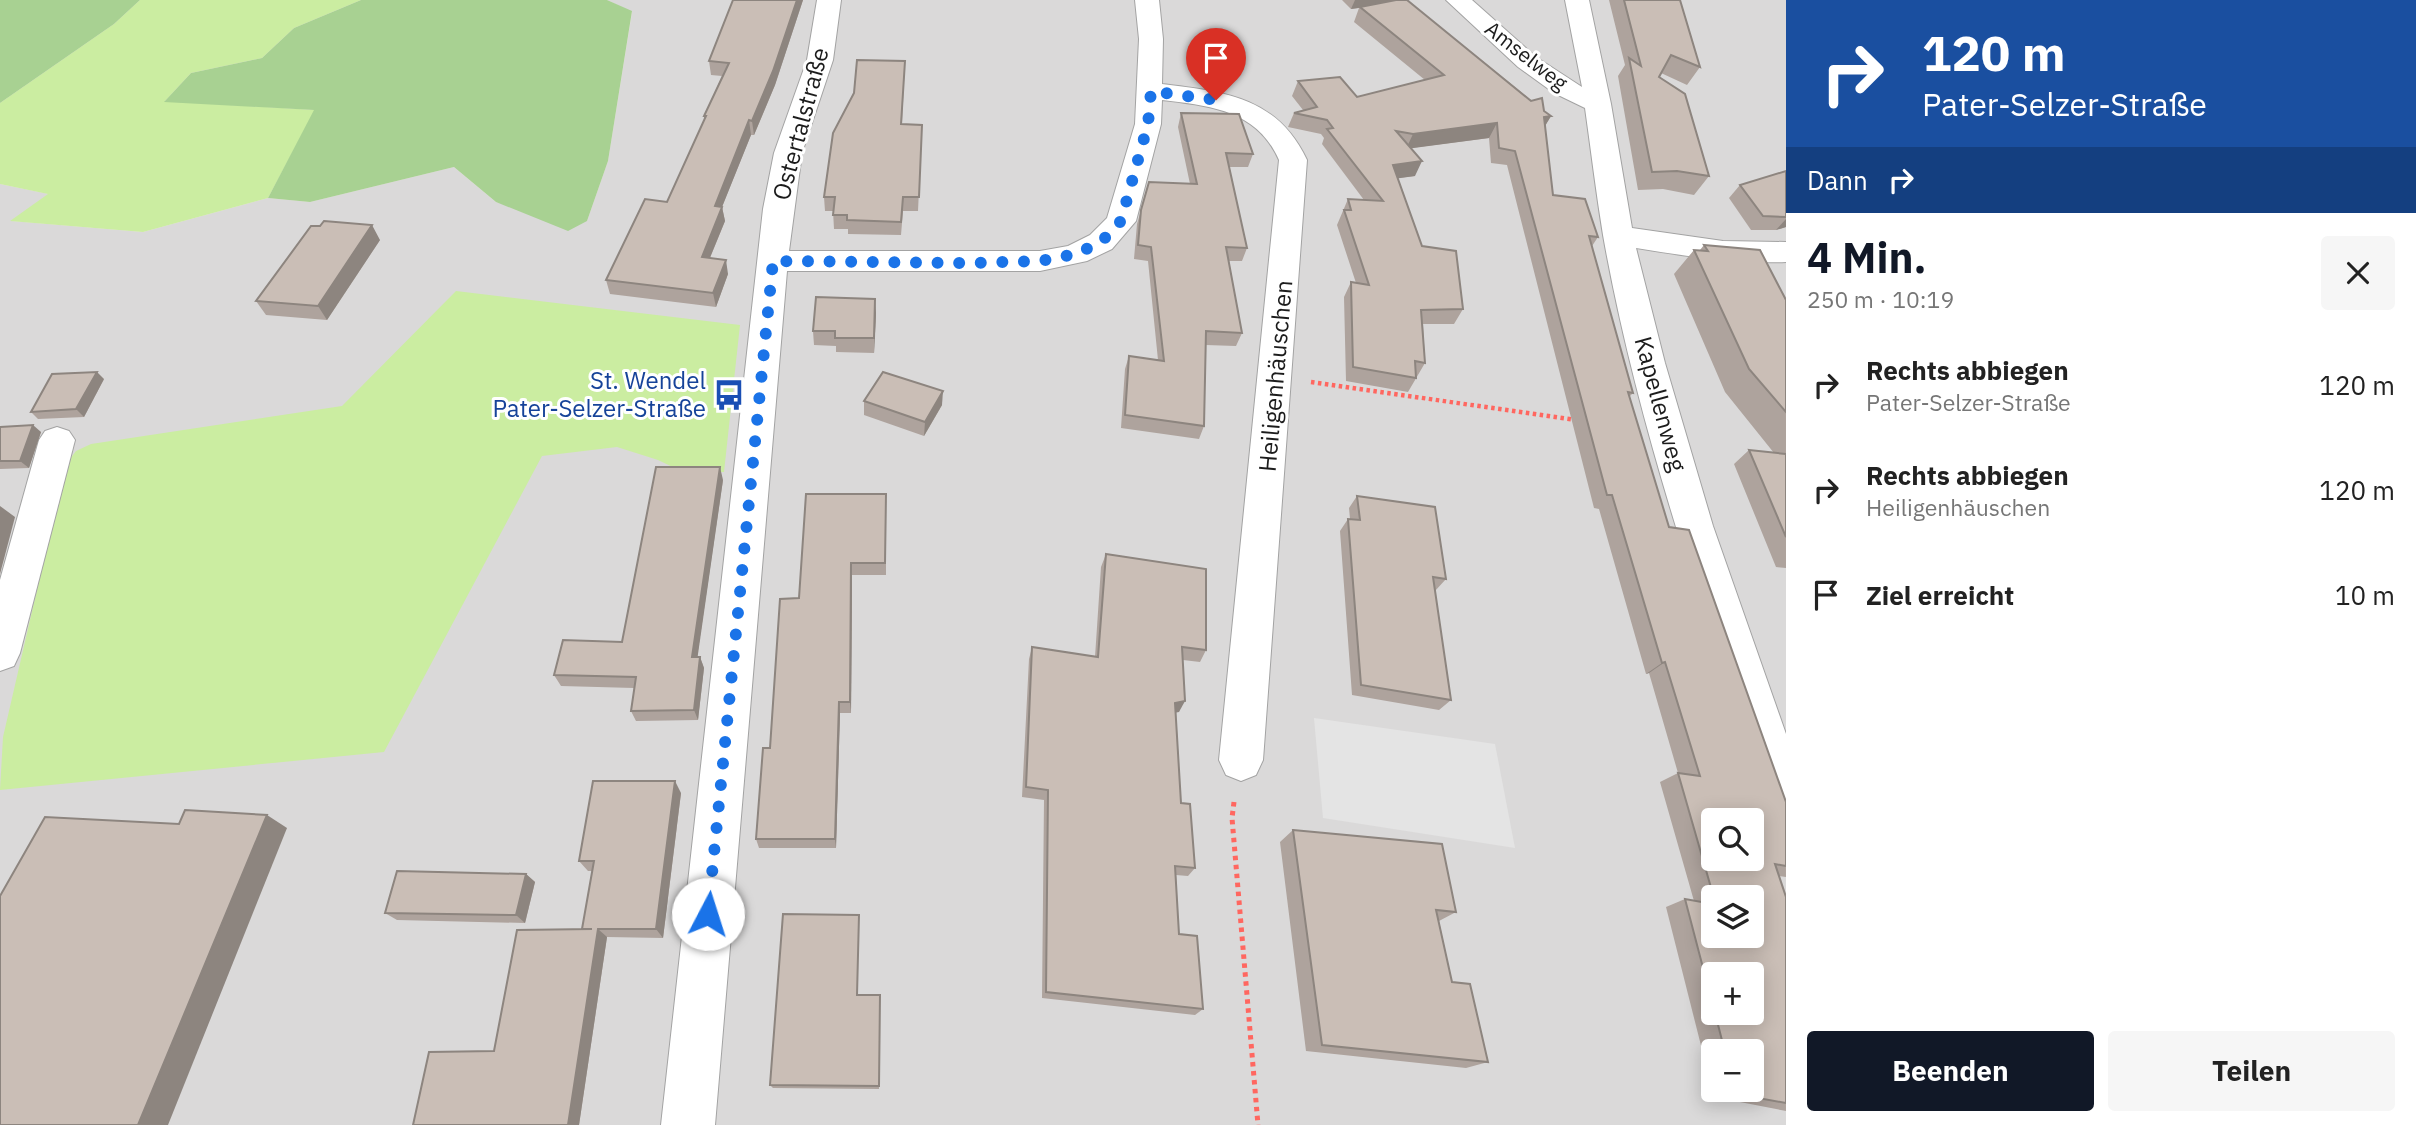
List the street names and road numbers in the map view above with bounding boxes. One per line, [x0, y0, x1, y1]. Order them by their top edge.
street label: Amselweg [1479, 14, 1574, 96]
street label: Ostertalstraße [764, 44, 836, 204]
street label: Heiligenhäuschen [1251, 279, 1299, 473]
street label: Kapellenweg [1628, 333, 1694, 475]

